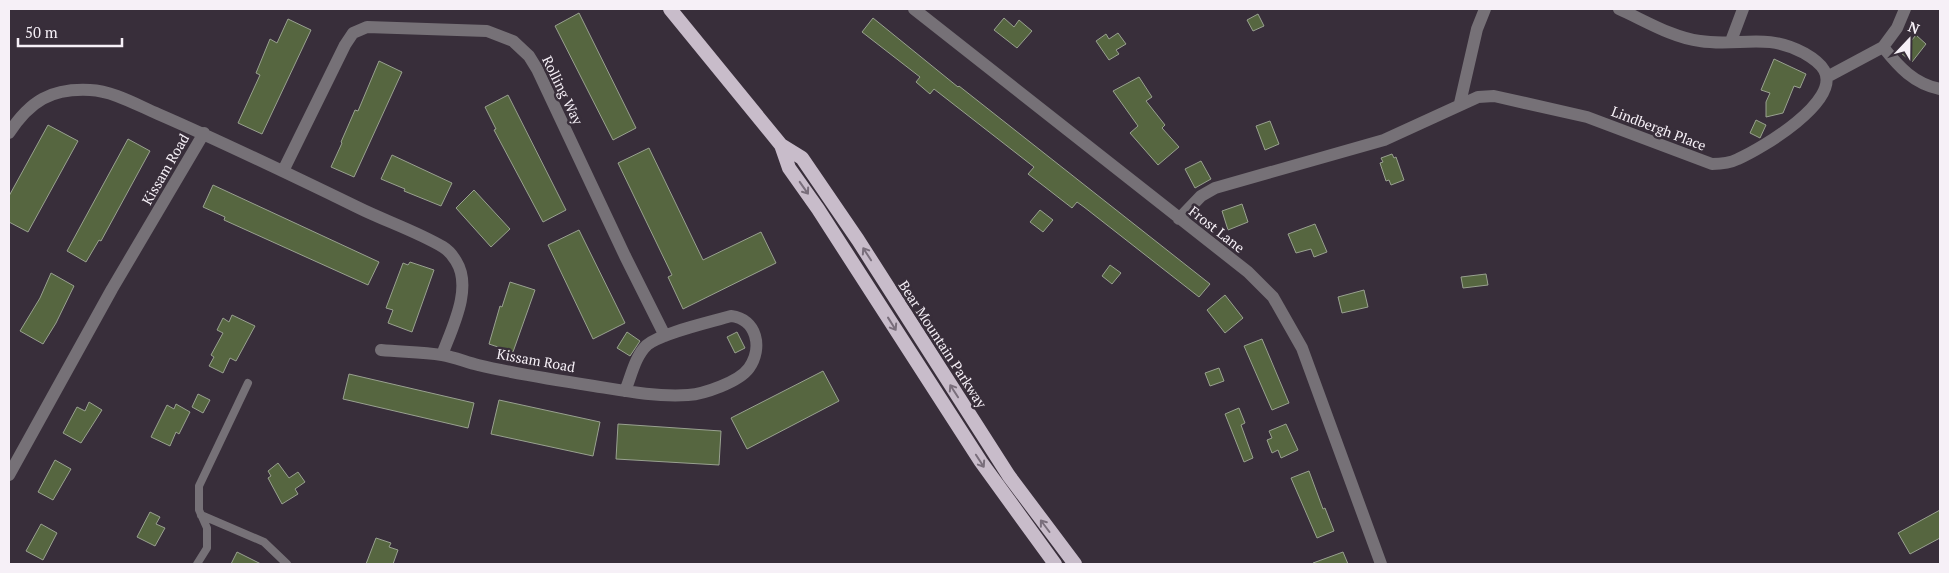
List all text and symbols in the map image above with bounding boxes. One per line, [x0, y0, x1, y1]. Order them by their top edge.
scale bar [18, 15, 121, 47]
north arrow [1884, 15, 1934, 65]
text: N [1906, 17, 1923, 38]
text: 50 m [25, 22, 58, 42]
street label: Rolling Way [538, 52, 588, 128]
street label: Lindbergh Place [1609, 101, 1709, 155]
street label: Kissam Road [137, 130, 193, 208]
one-way arrow [798, 181, 809, 194]
street label: Frost Lane [1185, 201, 1249, 257]
one-way arrow [862, 248, 872, 262]
street label: Bear Mountain Parkway [895, 277, 992, 412]
one-way arrow [887, 317, 898, 331]
street label: Kissam Road [495, 344, 577, 376]
one-way arrow [949, 385, 959, 399]
one-way arrow [975, 454, 985, 468]
one-way arrow [1040, 519, 1050, 533]

